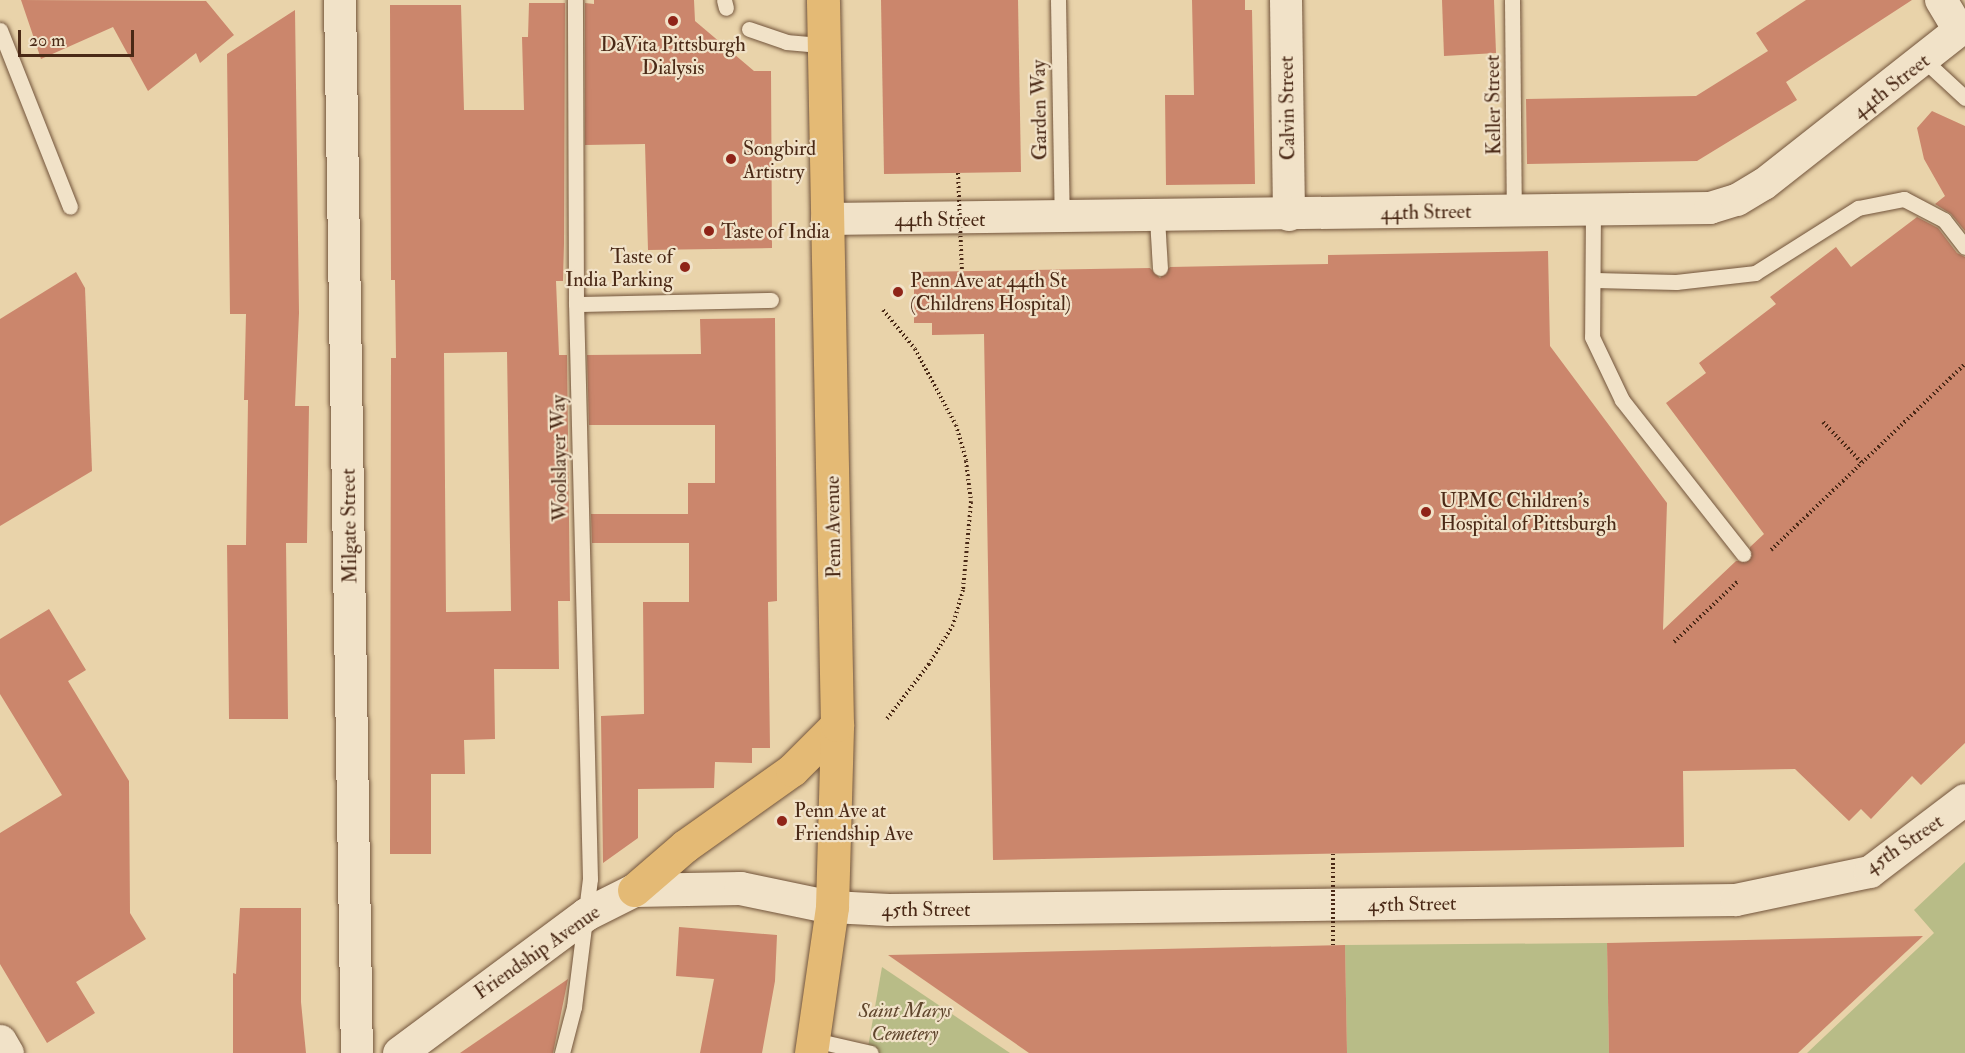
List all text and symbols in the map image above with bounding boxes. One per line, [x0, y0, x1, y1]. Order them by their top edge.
marker: DaVita Pittsburgh Dialysis [664, 12, 682, 30]
scale bar [21, 18, 136, 56]
text: 20 m [29, 29, 65, 52]
place label: DaVita Pittsburgh Dialysis [600, 32, 746, 79]
street label: 44th Street [1848, 49, 1934, 123]
street label: Keller Street [1480, 55, 1506, 155]
street label: Calvin Street [1274, 56, 1300, 160]
street label: Garden Way [1026, 60, 1052, 160]
place label: Songbird Artistry [743, 136, 816, 183]
marker: Songbird Artistry [724, 152, 738, 166]
street label: 44th Street [1380, 199, 1472, 225]
street label: 44th Street [895, 207, 985, 231]
place label: Taste of India [721, 219, 830, 243]
marker: Taste of India [702, 224, 716, 238]
place label: Taste of India Parking [565, 244, 673, 291]
marker: Taste of India Parking [678, 260, 692, 274]
place label: Penn Ave at 44th St (Childrens Hospital) [910, 268, 1071, 315]
marker: Penn Ave at 44th St (Childrens Hospital) [891, 285, 905, 299]
street label: Woolslayer Way [546, 394, 572, 522]
street label: Milgate Street [336, 468, 362, 584]
street label: Penn Avenue [820, 476, 846, 578]
place label: UPMC Children's Hospital of Pittsburgh [1440, 488, 1617, 535]
marker: UPMC Children's Hospital of Pittsburgh [1417, 503, 1435, 521]
place label: Penn Ave at Friendship Ave [794, 798, 913, 845]
street label: 45th Street [1860, 809, 1948, 879]
marker: Penn Ave at Friendship Ave [775, 814, 789, 828]
street label: 45th Street [1367, 891, 1457, 917]
street label: 45th Street [882, 897, 970, 921]
street label: Friendship Avenue [470, 900, 604, 1004]
park label: Saint Marys Cemetery [859, 998, 951, 1045]

